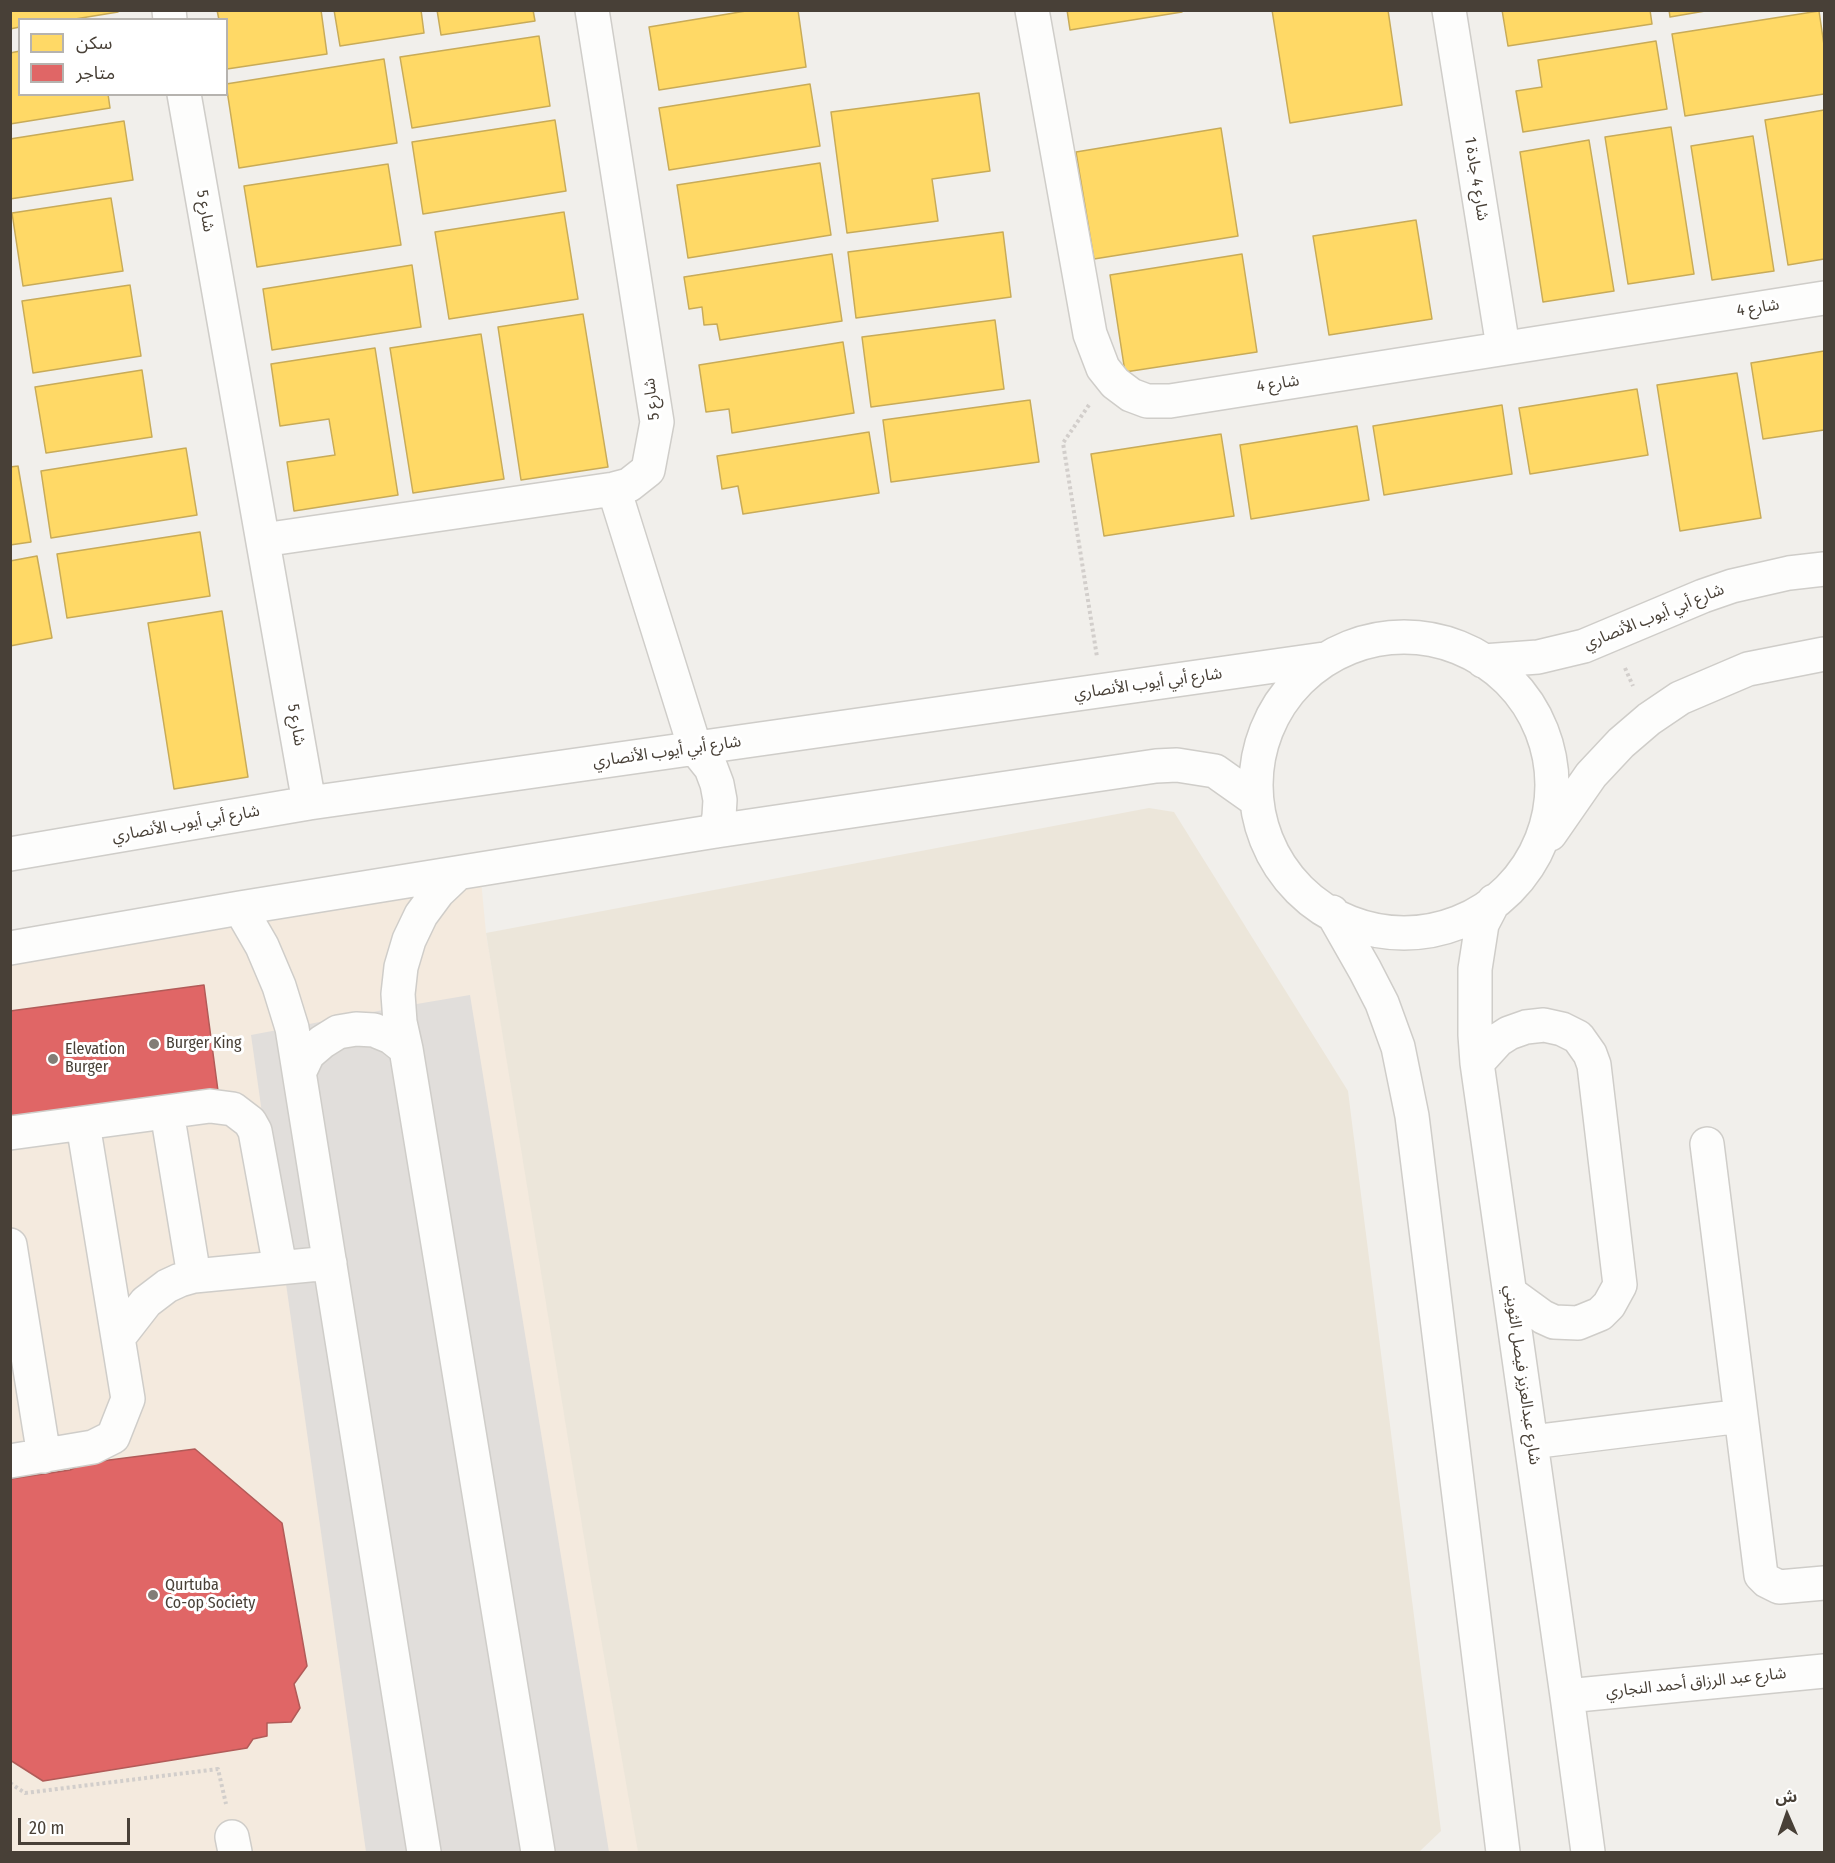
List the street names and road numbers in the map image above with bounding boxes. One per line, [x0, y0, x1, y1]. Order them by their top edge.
street label: شارع 4 جادة 1 [1460, 136, 1492, 222]
street label: شارع 5 [192, 189, 218, 233]
street label: شارع 4 [1735, 295, 1781, 321]
street label: شارع 4 [1255, 371, 1301, 397]
street label: شارع 5 [640, 377, 664, 421]
street label: شارع أبي أيوب الأنصاري [1581, 580, 1727, 654]
street label: شارع أبي أيوب الأنصاري [1073, 664, 1223, 704]
street label: شارع 5 [283, 703, 309, 747]
street label: شارع أبي أيوب الأنصاري [592, 732, 742, 772]
street label: شارع أبي أيوب الأنصاري [111, 802, 261, 846]
street label: شارع عبدالعزيز فيصل الثويني [1500, 1284, 1544, 1466]
street label: شارع عبد الرزاق أحمد النجاري [1605, 1664, 1787, 1702]

